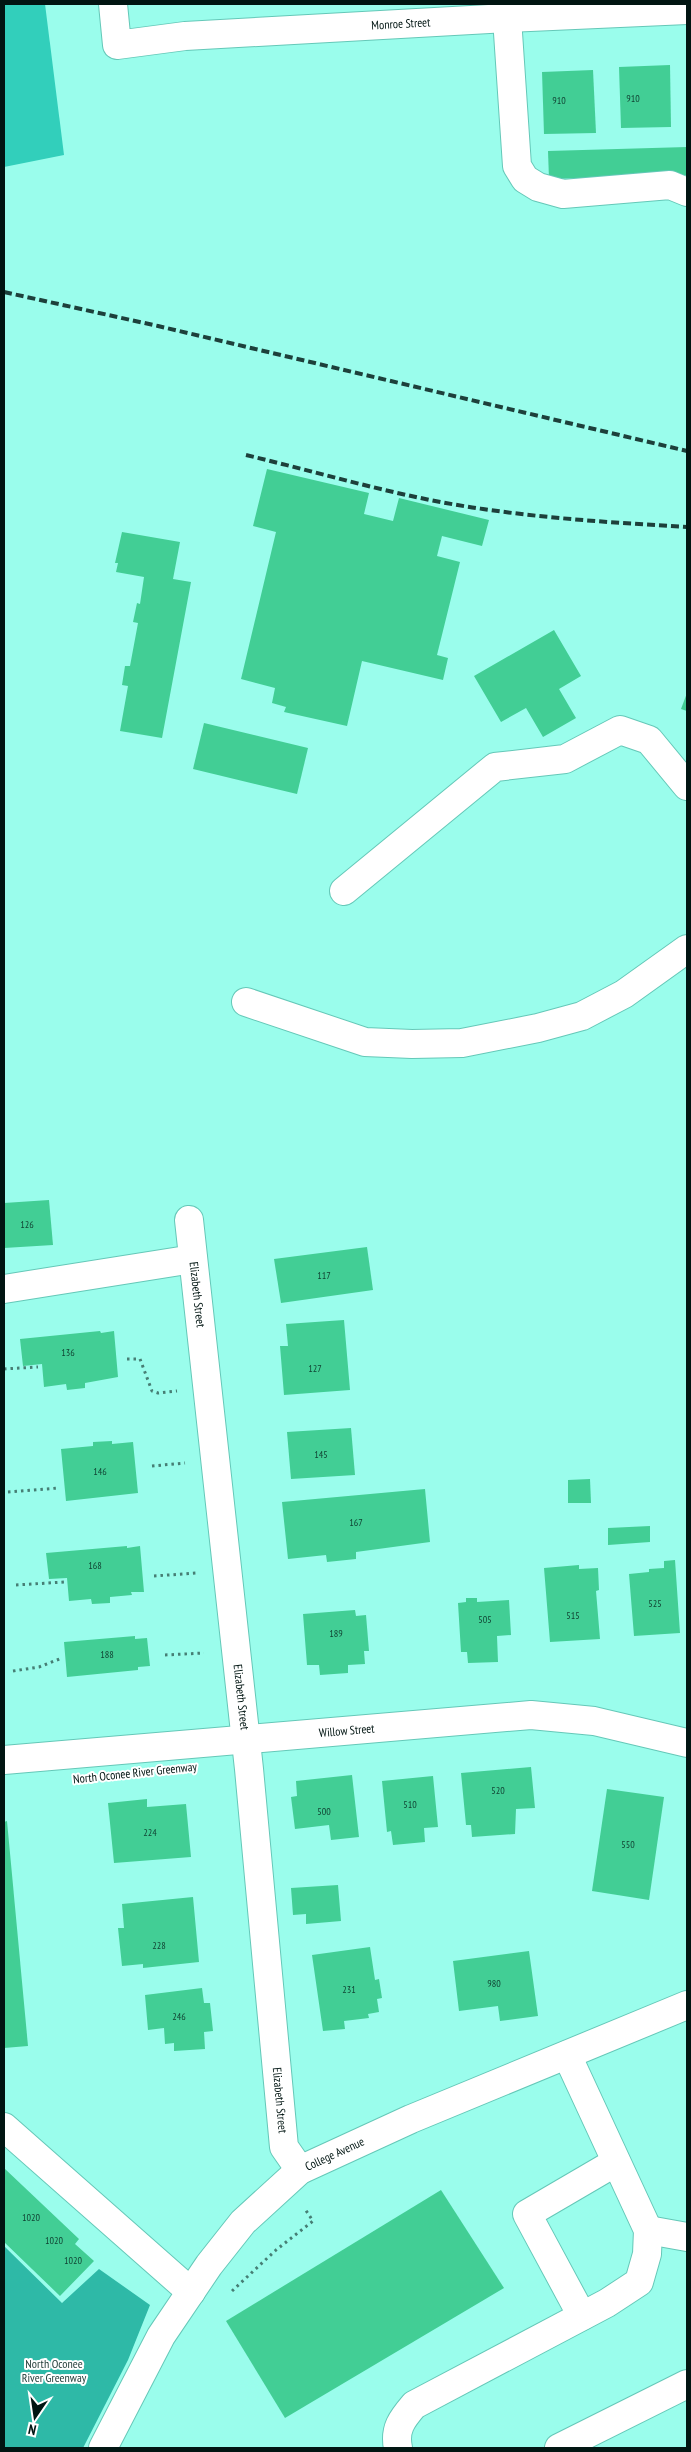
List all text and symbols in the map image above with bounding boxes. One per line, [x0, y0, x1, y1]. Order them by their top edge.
street label: Monroe Street [371, 14, 431, 33]
house number: 910 [626, 92, 640, 105]
house number: 910 [552, 94, 566, 107]
house number: 126 [20, 1218, 34, 1231]
street label: Elizabeth Street [187, 1261, 209, 1329]
house number: 117 [317, 1269, 331, 1282]
house number: 136 [61, 1346, 75, 1359]
house number: 127 [308, 1362, 322, 1375]
house number: 145 [314, 1448, 328, 1461]
house number: 146 [93, 1465, 107, 1478]
house number: 167 [349, 1516, 363, 1529]
house number: 168 [88, 1559, 102, 1572]
house number: 525 [648, 1597, 662, 1610]
house number: 515 [566, 1609, 580, 1622]
house number: 505 [478, 1613, 492, 1626]
house number: 189 [329, 1627, 343, 1640]
house number: 188 [100, 1648, 114, 1661]
street label: Elizabeth Street [231, 1664, 253, 1731]
street label: Willow Street [318, 1720, 376, 1740]
street label: North Oconee River Greenway [72, 1758, 198, 1786]
house number: 520 [491, 1784, 505, 1797]
house number: 510 [403, 1798, 417, 1811]
house number: 500 [317, 1805, 331, 1818]
house number: 224 [143, 1826, 157, 1839]
house number: 550 [621, 1838, 635, 1851]
house number: 228 [152, 1939, 166, 1952]
house number: 980 [487, 1977, 501, 1990]
house number: 231 [342, 1983, 356, 1996]
house number: 246 [172, 2010, 186, 2023]
street label: Elizabeth Street [270, 2067, 291, 2134]
street label: College Avenue [302, 2133, 367, 2174]
house number: 1020 [22, 2211, 41, 2224]
house number: 1020 [45, 2234, 64, 2247]
house number: 1020 [64, 2254, 83, 2267]
park label: North Oconee River Greenway [22, 2356, 87, 2385]
north arrow [10, 2392, 60, 2442]
text: N [26, 2420, 38, 2439]

